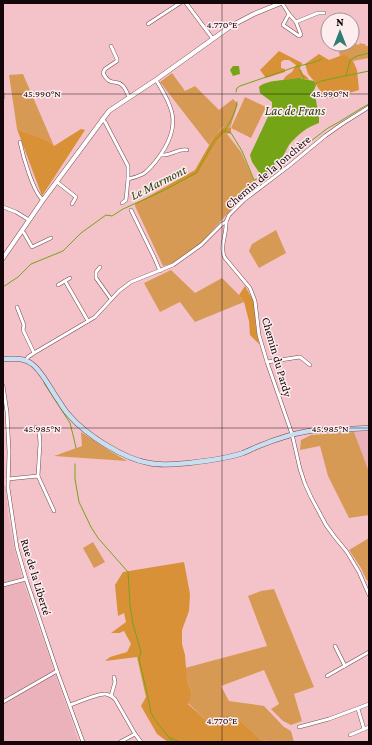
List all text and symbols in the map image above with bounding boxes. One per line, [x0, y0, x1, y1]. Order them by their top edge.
north arrow [320, 12, 360, 52]
text: N [336, 16, 344, 28]
text: 4.770°E [207, 19, 238, 30]
text: 45.990°N [23, 88, 61, 99]
text: 45.990°N [311, 88, 349, 99]
water label: Lac de Frans [265, 103, 325, 118]
street label: Chemin de la Jonchère [223, 132, 313, 212]
water label: Le Marmont [128, 162, 189, 203]
street label: Chemin du Pardy [259, 315, 295, 399]
text: 45.985°N [23, 423, 61, 434]
text: 45.985°N [311, 423, 349, 434]
street label: Rue de la Liberté [18, 537, 54, 617]
text: 4.770°E [207, 715, 238, 726]

